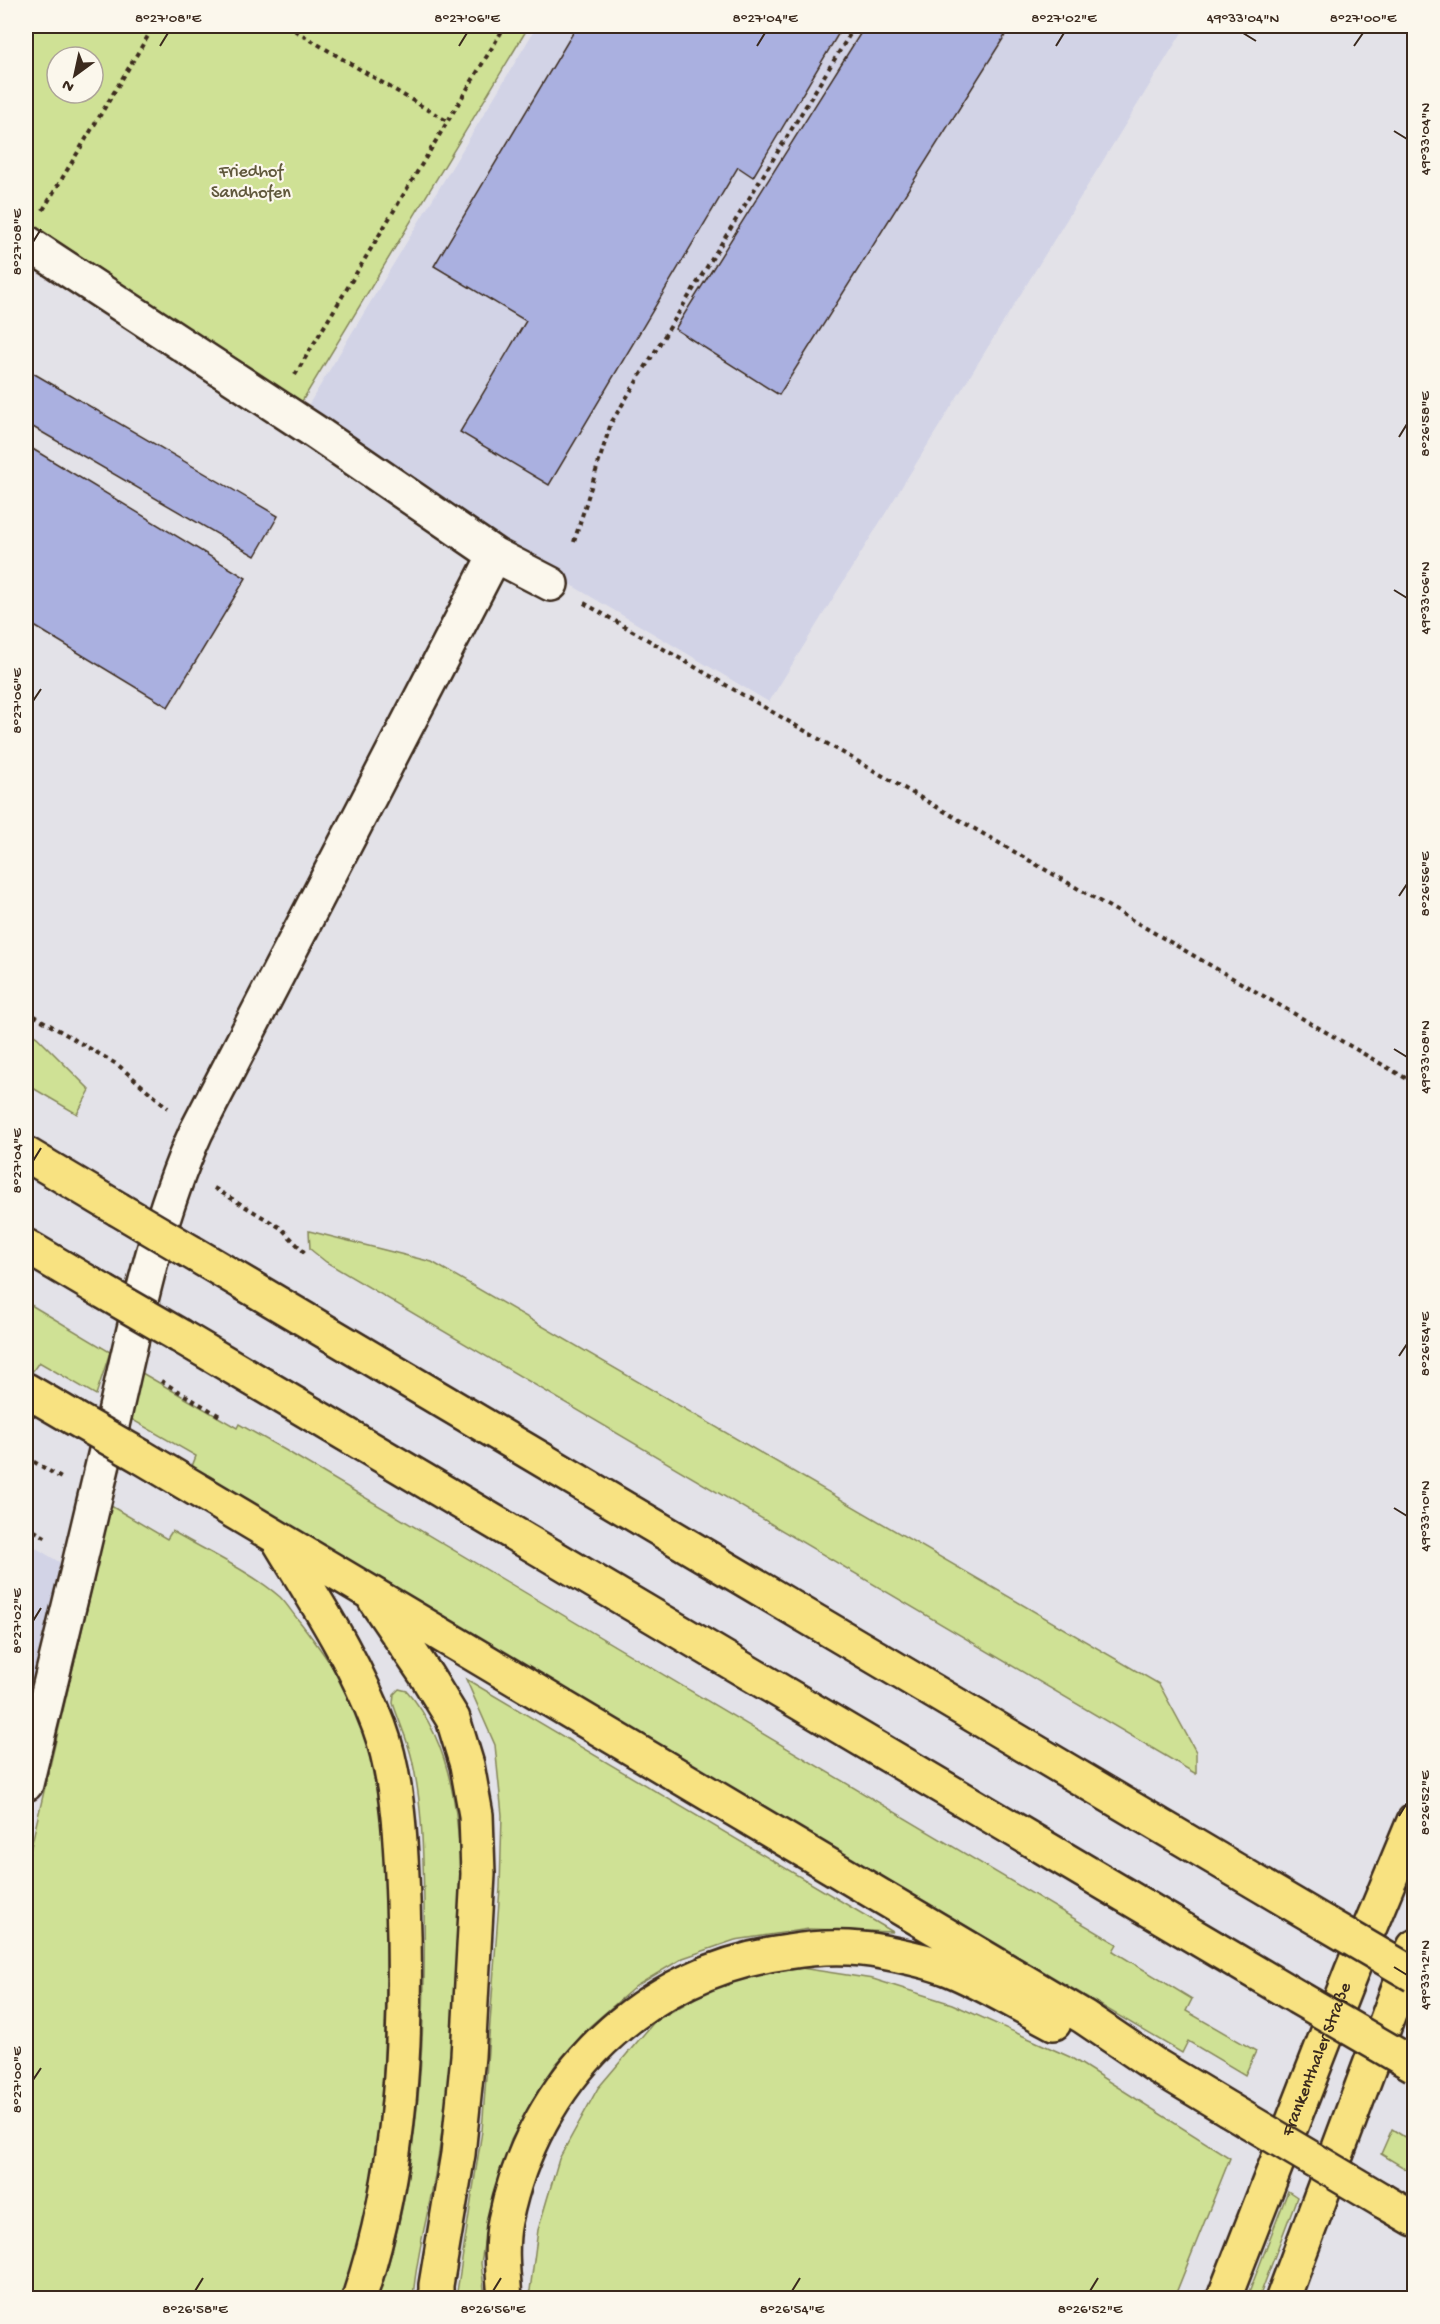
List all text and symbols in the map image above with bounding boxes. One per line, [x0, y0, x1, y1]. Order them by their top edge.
text: 8°27'08"E [135, 10, 202, 28]
text: 8°27'06"E [434, 10, 500, 28]
text: 8°27'04"E [732, 10, 798, 28]
text: 8°27'02"E [1031, 10, 1097, 28]
text: 49°33'04"N [1207, 10, 1279, 28]
text: 8°27'00"E [1330, 10, 1397, 28]
north arrow [45, 45, 105, 105]
text: N [59, 74, 78, 95]
text: 49°33'04"N [1417, 103, 1435, 175]
park label: Friedhof Sandhofen [211, 162, 291, 204]
text: 8°27'08"E [9, 208, 27, 275]
text: 8°26'58"E [1417, 391, 1435, 457]
text: 49°33'06"N [1417, 561, 1435, 634]
text: 8°27'06"E [9, 668, 27, 734]
text: 8°26'56"E [1417, 851, 1435, 916]
text: 49°33'08"N [1417, 1020, 1435, 1094]
text: 8°27'04"E [9, 1128, 27, 1194]
text: 8°26'54"E [1417, 1311, 1435, 1376]
text: 49°33'10"N [1417, 1480, 1435, 1552]
text: 8°27'02"E [9, 1588, 27, 1654]
text: 8°26'52"E [1417, 1770, 1435, 1835]
text: 49°33'12"N [1417, 1940, 1435, 2010]
street label: Frankenthaler Straße [1277, 1979, 1357, 2140]
text: 8°27'00"E [9, 2046, 27, 2113]
text: 8°26'58"E [162, 2301, 228, 2319]
text: 8°26'56"E [461, 2301, 526, 2319]
text: 8°26'54"E [760, 2301, 825, 2319]
text: 8°26'52"E [1058, 2301, 1123, 2319]

